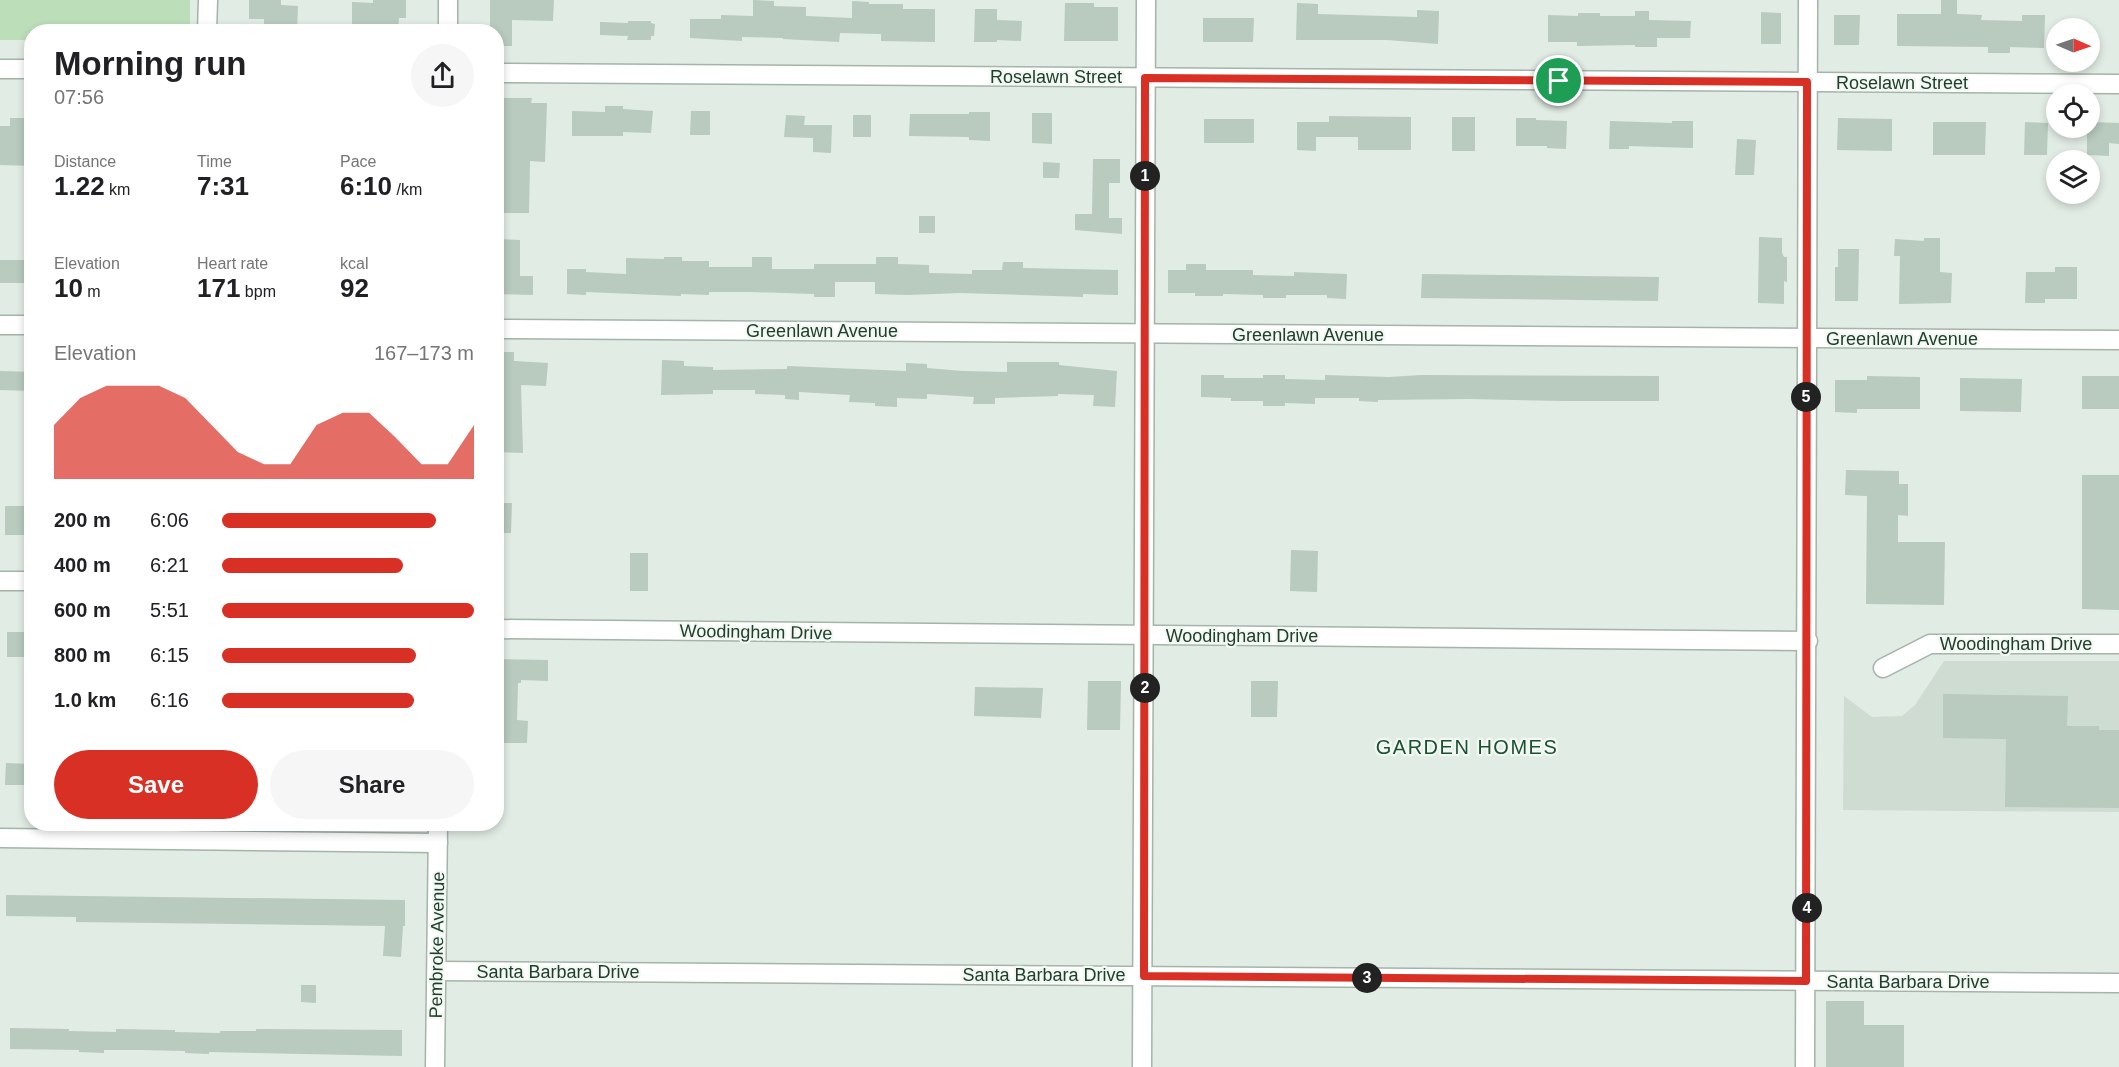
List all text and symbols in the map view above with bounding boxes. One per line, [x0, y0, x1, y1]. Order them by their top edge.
north arrow [2046, 18, 2100, 72]
map controls [2046, 18, 2100, 204]
button: share [411, 44, 474, 107]
text: Morning run [54, 45, 246, 82]
pin [1533, 55, 1584, 106]
icon: arrive [1542, 64, 1575, 97]
street label: Roselawn Street [990, 67, 1122, 87]
street label: Roselawn Street [1836, 73, 1968, 93]
button: locate [2046, 84, 2100, 138]
text: 07:56 [54, 86, 104, 108]
button: layers [2046, 150, 2100, 204]
text: Distance [54, 153, 116, 170]
text: Time [197, 153, 232, 170]
text: Pace [340, 153, 376, 170]
pin: 1 [1130, 161, 1160, 191]
text: 1 [1141, 167, 1149, 184]
text: 1.22 [54, 171, 105, 201]
text: 7:31 [197, 171, 249, 201]
text: 6:10 [340, 171, 392, 201]
text: km [105, 181, 130, 198]
text: /km [392, 181, 422, 198]
text: Elevation [54, 255, 120, 272]
text: Heart rate [197, 255, 268, 272]
text: kcal [340, 255, 368, 272]
text: 10 [54, 273, 83, 303]
text: 171 [197, 273, 240, 303]
text: 92 [340, 273, 369, 303]
text: m [83, 283, 101, 300]
text: bpm [240, 283, 276, 300]
street label: Greenlawn Avenue [746, 321, 898, 341]
street label: Greenlawn Avenue [1232, 325, 1384, 345]
street label: Greenlawn Avenue [1826, 329, 1978, 349]
text: Elevation [54, 342, 136, 364]
text: 167–173 m [374, 342, 474, 364]
pin: 5 [1791, 382, 1821, 412]
text: 5 [1802, 388, 1810, 405]
text: 200 m [54, 509, 111, 531]
text: 6:06 [150, 509, 189, 531]
text: 400 m [54, 554, 111, 576]
text: 6:21 [150, 554, 189, 576]
text: 600 m [54, 599, 111, 621]
text: 5:51 [150, 599, 189, 621]
street label: Woodingham Drive [679, 621, 833, 643]
street label: Woodingham Drive [1166, 626, 1318, 646]
street label: Woodingham Drive [1940, 634, 2092, 654]
text: 800 m [54, 644, 111, 666]
text: 6:15 [150, 644, 189, 666]
pin: 2 [1130, 673, 1160, 703]
text: 2 [1141, 679, 1149, 696]
text: 1.0 km [54, 689, 116, 711]
text: 6:16 [150, 689, 189, 711]
district label: GARDEN HOMES [1376, 736, 1558, 758]
button: Save [54, 750, 258, 819]
button: Share [270, 750, 474, 819]
street label: Pembroke Avenue [426, 871, 448, 1019]
pin: 4 [1792, 893, 1822, 923]
text: 4 [1803, 899, 1811, 916]
street label: Santa Barbara Drive [476, 962, 640, 982]
pin: 3 [1352, 963, 1382, 993]
street label: Santa Barbara Drive [962, 965, 1126, 985]
text: 3 [1363, 969, 1371, 986]
street label: Santa Barbara Drive [1826, 972, 1990, 992]

